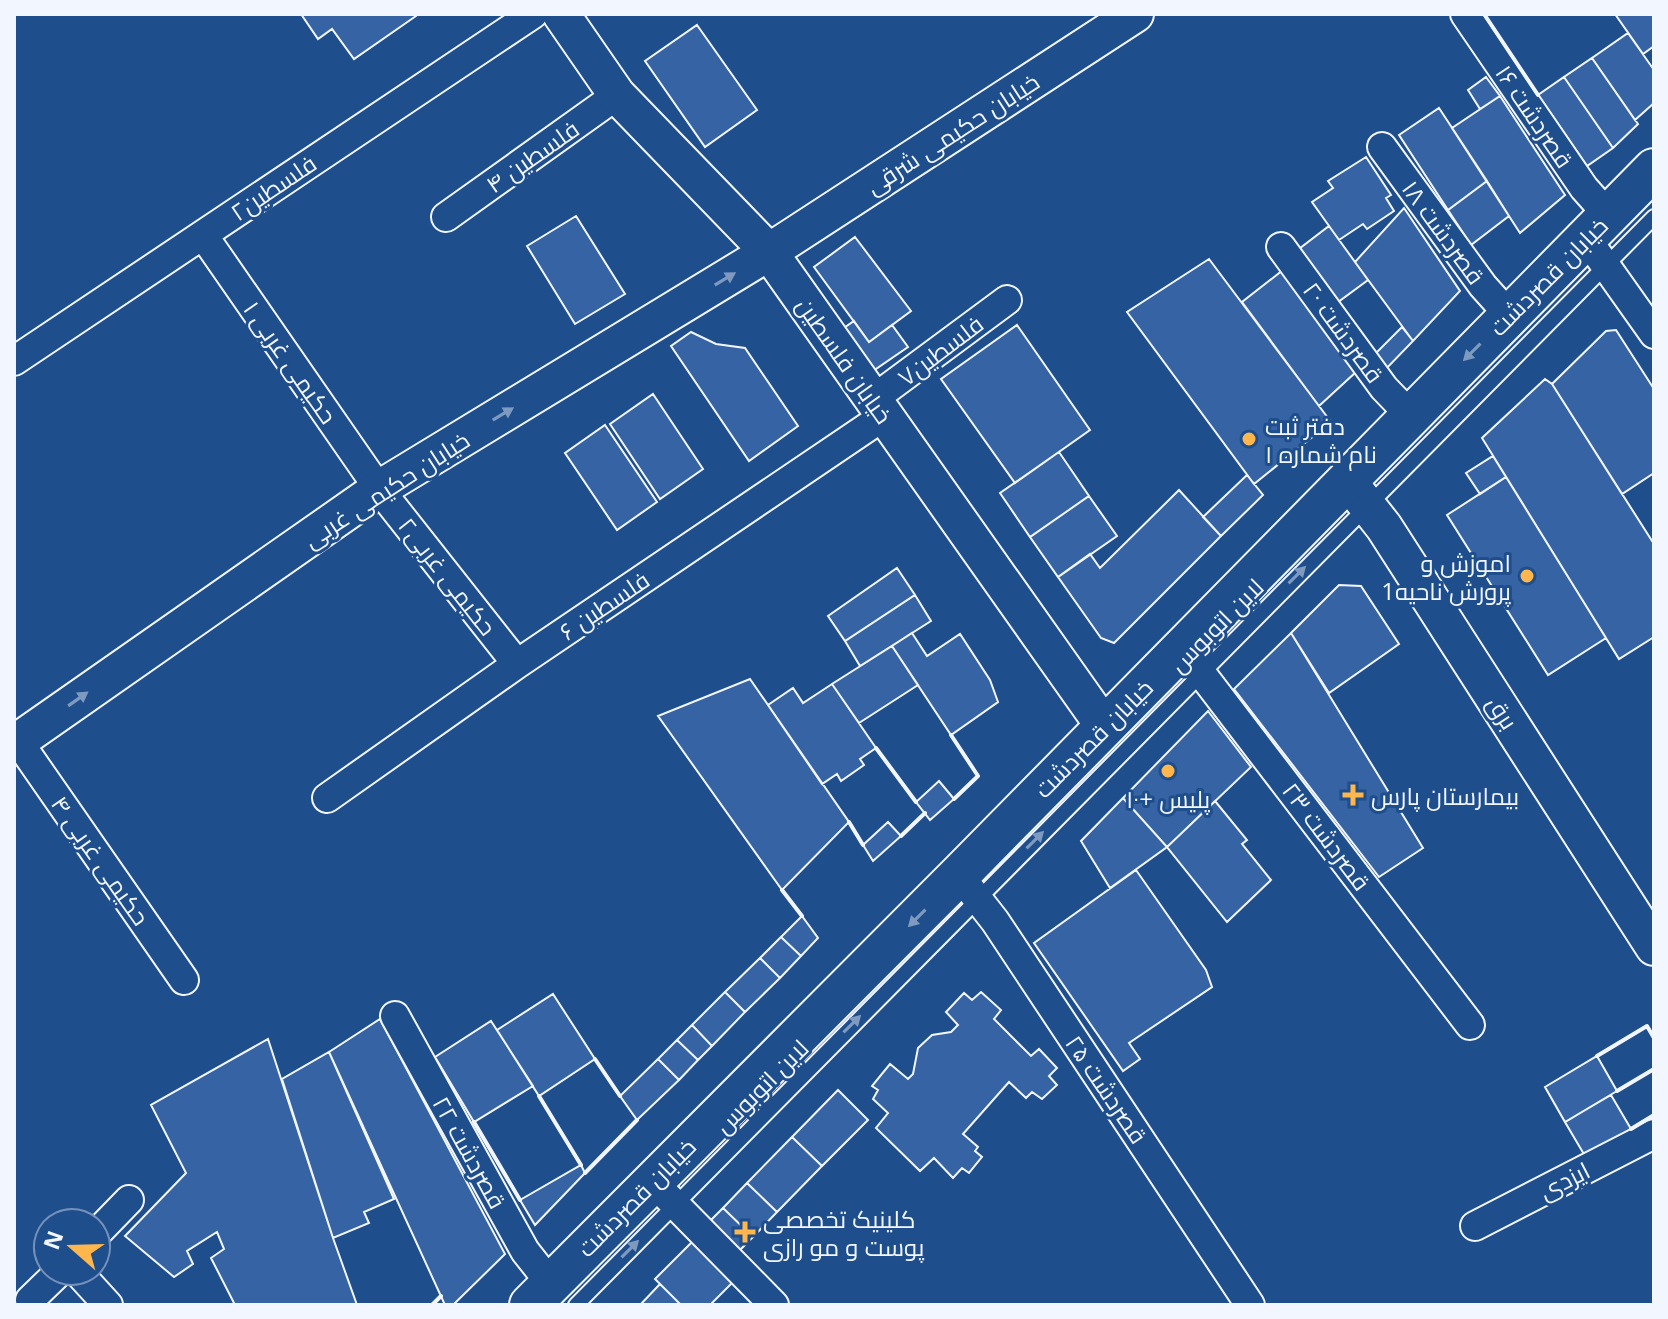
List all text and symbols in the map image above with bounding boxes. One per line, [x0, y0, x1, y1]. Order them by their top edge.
street label: قصردشت ۱۶ [1488, 58, 1582, 174]
street label: خیابان حکیمی شرقی [859, 65, 1045, 201]
street label: ۴ فلسطین [479, 112, 585, 200]
street label: فلسطین۲ [224, 146, 322, 228]
street label: قصردشت ۱۸ [1395, 173, 1493, 291]
street label: خیابان قصردشت [1481, 209, 1615, 343]
one-way arrow [714, 272, 736, 286]
street label: قصردشت ۲۰ [1296, 275, 1392, 389]
street label: خیابان فلسطین [789, 290, 901, 430]
street label: حکیمی غربی ۱ [237, 294, 345, 430]
street label: ۷فلسطین [890, 307, 990, 393]
one-way arrow [1463, 342, 1482, 361]
one-way arrow [492, 407, 514, 421]
place label: دفتر ثبت نام شماره ١ [1265, 409, 1377, 471]
street label: خیابان حکیمی غربی [296, 423, 476, 555]
marker: دفتر ثبت نام شماره ١ [1240, 430, 1258, 448]
street label: حکیمی غربی۲ [391, 510, 505, 642]
place label: اموزش و پرورش ناحیه1 [1381, 546, 1512, 608]
street label: فلسطین ۶ [552, 563, 656, 647]
one-way arrow [1287, 566, 1306, 585]
marker: اموزش و پرورش ناحیه1 [1518, 567, 1536, 585]
street label: لاین اتوبوس [1162, 571, 1270, 679]
street label: خیابان قصردشت [1026, 671, 1160, 805]
street label: برق [1480, 689, 1526, 735]
one-way arrow [67, 692, 88, 708]
marker: پلیس +۱۰ [1159, 762, 1177, 780]
street label: قصردشت ۲۳ [1275, 775, 1379, 897]
place label: بیمارستان پارس [1371, 779, 1519, 813]
place label: پلیس +۱۰ [1126, 782, 1211, 816]
marker: بیمارستان پارس [1342, 784, 1364, 806]
street label: حکیمی غربی ۴ [44, 789, 158, 931]
one-way arrow [1026, 831, 1044, 850]
one-way arrow [908, 908, 927, 927]
one-way arrow [842, 1015, 861, 1034]
street label: قصردشت ۲۵ [1059, 1028, 1155, 1150]
street label: لاین اتوبوس [707, 1032, 815, 1140]
street label: قصردشت ۲۲ [426, 1090, 514, 1214]
street label: خیابان قصردشت [569, 1130, 703, 1264]
street label: ایزدی [1533, 1153, 1595, 1207]
place label: کلینیک تخصصی پوست و مو رازی [763, 1202, 925, 1264]
north arrow [32, 1207, 112, 1287]
marker: کلینیک تخصصی پوست و مو رازی [734, 1221, 756, 1243]
text: N [35, 1226, 69, 1253]
one-way arrow [621, 1240, 639, 1259]

